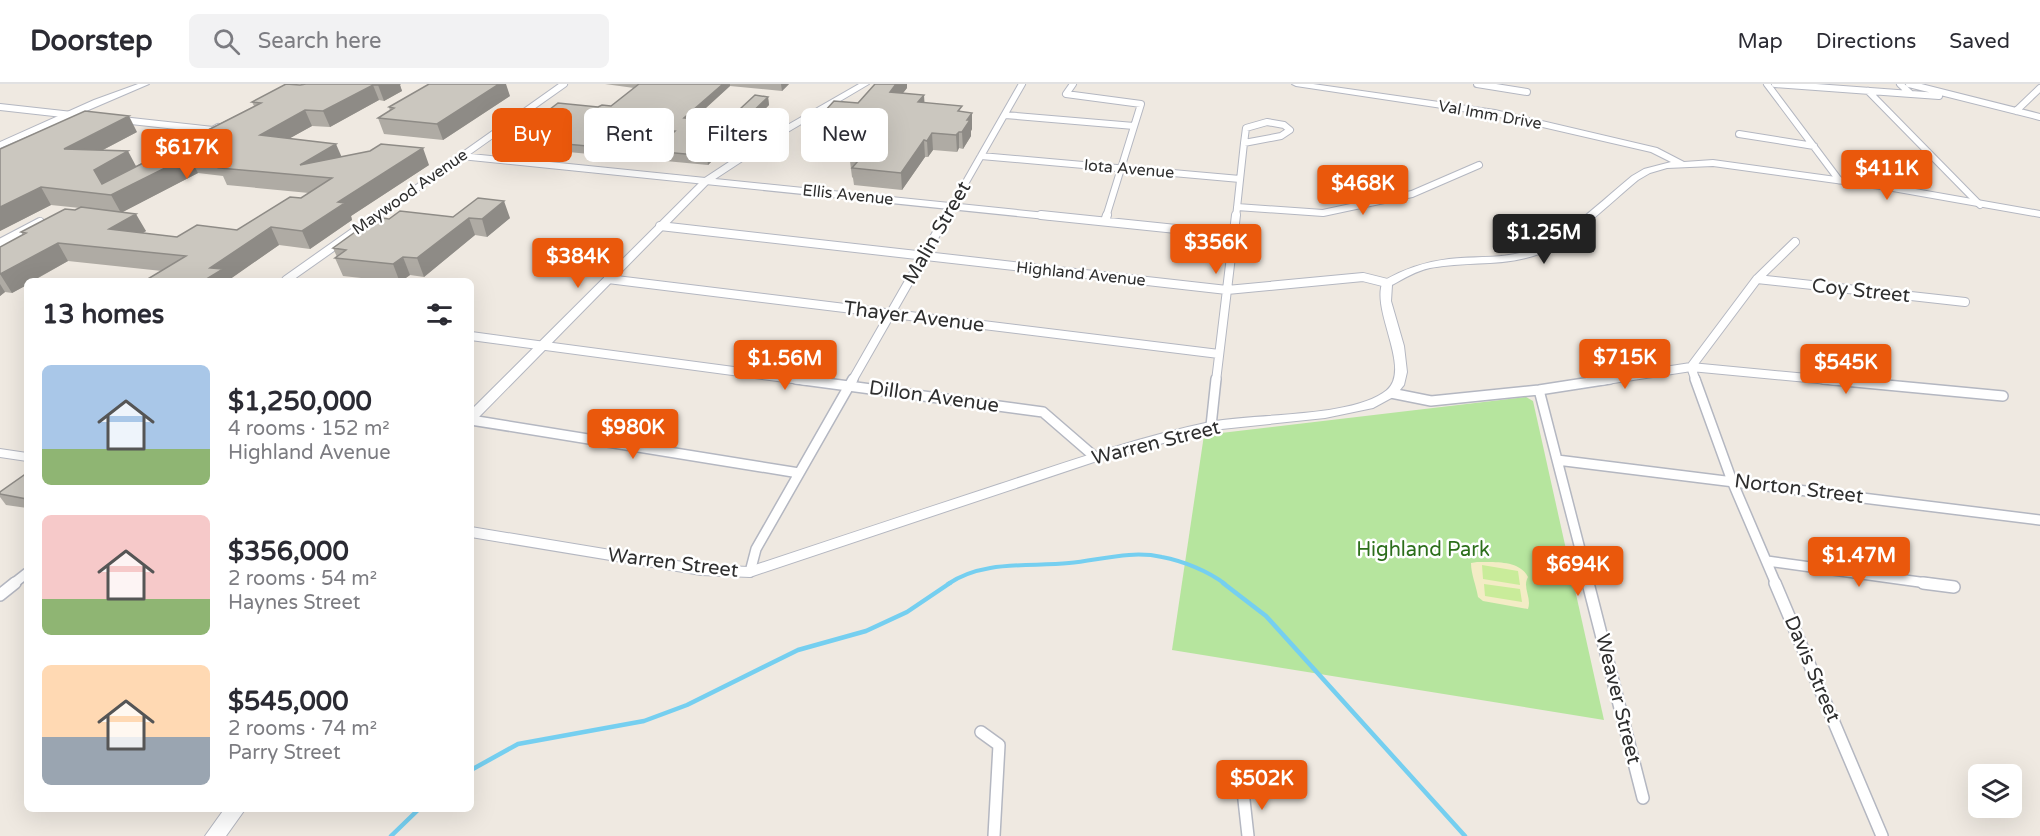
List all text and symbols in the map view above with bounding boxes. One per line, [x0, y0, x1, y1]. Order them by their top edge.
search box [189, 14, 609, 68]
text: Doorstep [30, 24, 153, 58]
icon: search [210, 25, 243, 58]
text: Search here [258, 28, 381, 54]
text: Map [1737, 29, 1783, 54]
text: Directions [1816, 29, 1916, 54]
text: Saved [1949, 29, 2010, 54]
street label: Val Imm Drive [1437, 96, 1543, 134]
chip: Buy [492, 108, 572, 162]
chip: Rent [584, 108, 674, 162]
chip: Filters [686, 108, 789, 162]
chip: New [801, 108, 888, 162]
pin: $617K [145, 129, 229, 180]
text: $617K [155, 136, 219, 160]
street label: Maywood Avenue [348, 145, 472, 239]
pin: $411K [1845, 150, 1929, 201]
street label: Iota Avenue [1083, 155, 1175, 183]
text: $411K [1855, 157, 1919, 181]
pin: $468K [1321, 165, 1405, 216]
text: $468K [1331, 172, 1395, 196]
street label: Malin Street [898, 177, 976, 289]
street label: Ellis Avenue [802, 180, 894, 210]
pin: $1.25M [1495, 214, 1593, 265]
text: $1.25M [1507, 221, 1581, 245]
pin: $356K [1174, 224, 1258, 275]
text: $356K [1184, 231, 1248, 255]
pin: $384K [536, 238, 620, 289]
text: $384K [546, 245, 610, 269]
street label: Highland Avenue [1015, 257, 1147, 291]
street label: Coy Street [1811, 274, 1912, 308]
street label: Thayer Avenue [842, 296, 986, 338]
icon: filters [423, 298, 456, 331]
text: 13 homes [42, 299, 164, 330]
pin: $715K [1583, 339, 1667, 390]
pin: $1.56M [736, 340, 834, 391]
pin: $545K [1804, 344, 1888, 395]
text: $715K [1593, 346, 1657, 370]
text: $1.56M [748, 347, 822, 371]
text: $545K [1814, 351, 1878, 375]
street label: Dillon Avenue [868, 376, 1000, 418]
text: $1,250,000 [228, 386, 372, 417]
icon: home [90, 389, 162, 461]
pin: $980K [591, 409, 675, 460]
street label: Warren Street [1089, 415, 1223, 471]
text: $980K [601, 416, 665, 440]
text: 4 rooms · 152 m² [228, 417, 390, 441]
text: Highland Avenue [228, 441, 390, 465]
street label: Norton Street [1733, 469, 1865, 509]
text: $356,000 [228, 536, 349, 567]
pin: $1.47M [1810, 537, 1908, 588]
park label: Highland Park [1356, 538, 1490, 562]
icon: home [90, 539, 162, 611]
street label: Warren Street [606, 543, 740, 583]
text: $1.47M [1822, 544, 1896, 568]
pin: $694K [1536, 546, 1620, 597]
text: $694K [1546, 553, 1610, 577]
text: 2 rooms · 54 m² [228, 567, 377, 591]
text: Haynes Street [228, 591, 360, 615]
street label: Davis Street [1779, 612, 1845, 726]
street label: Weaver Street [1590, 631, 1646, 767]
text: $545,000 [228, 686, 348, 717]
icon: home [90, 689, 162, 761]
text: 2 rooms · 74 m² [228, 717, 377, 741]
text: Parry Street [228, 741, 341, 765]
pin: $502K [1220, 760, 1304, 811]
map controls [1968, 764, 2022, 818]
button: layers [1968, 764, 2022, 818]
text: $502K [1230, 767, 1294, 791]

